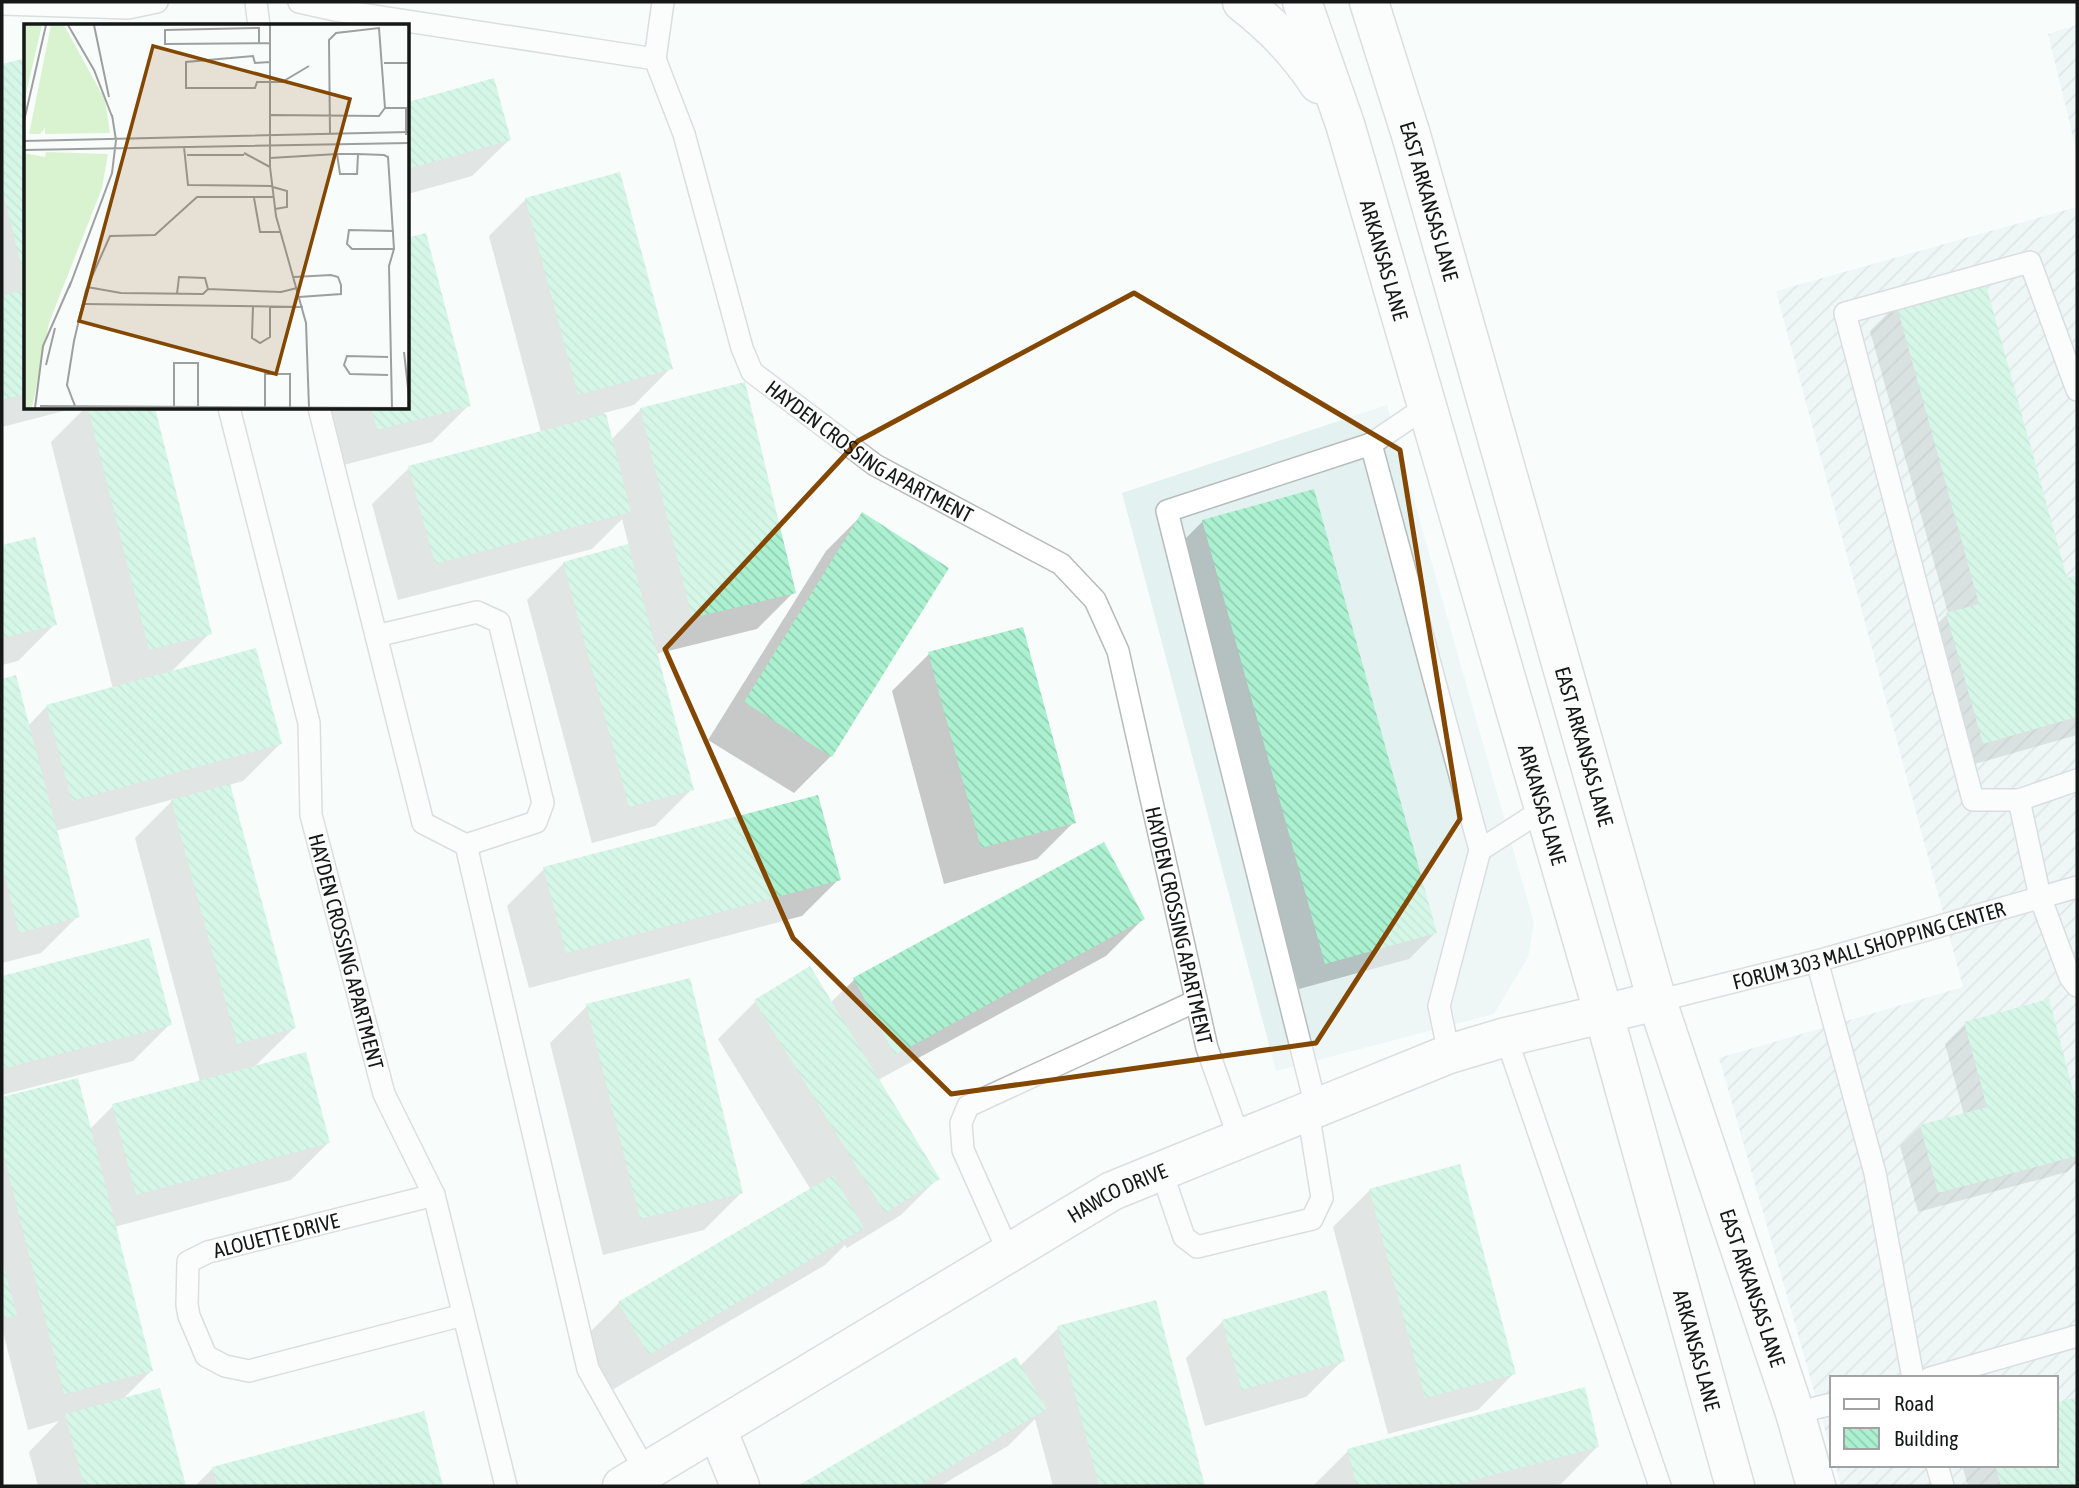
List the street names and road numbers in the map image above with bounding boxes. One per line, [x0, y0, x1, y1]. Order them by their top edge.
street label: EAST ARKANSAS LANE [1395, 118, 1464, 283]
street label: ARKANSAS LANE [1356, 197, 1413, 323]
street label: HAYDEN CROSSING APARTMENT [761, 375, 977, 527]
street label: EAST ARKANSAS LANE [1551, 664, 1619, 829]
street label: ARKANSAS LANE [1514, 741, 1572, 868]
street label: HAYDEN CROSSING APARTMENT [1141, 804, 1218, 1046]
street label: HAYDEN CROSSING APARTMENT [304, 831, 389, 1072]
street label: FORUM 303 MALL SHOPPING CENTER [1730, 896, 2008, 994]
street label: HAWCO DRIVE [1063, 1158, 1170, 1227]
street label: EAST ARKANSAS LANE [1715, 1206, 1791, 1370]
street label: ALOUETTE DRIVE [211, 1208, 341, 1262]
street label: ARKANSAS LANE [1669, 1287, 1725, 1413]

